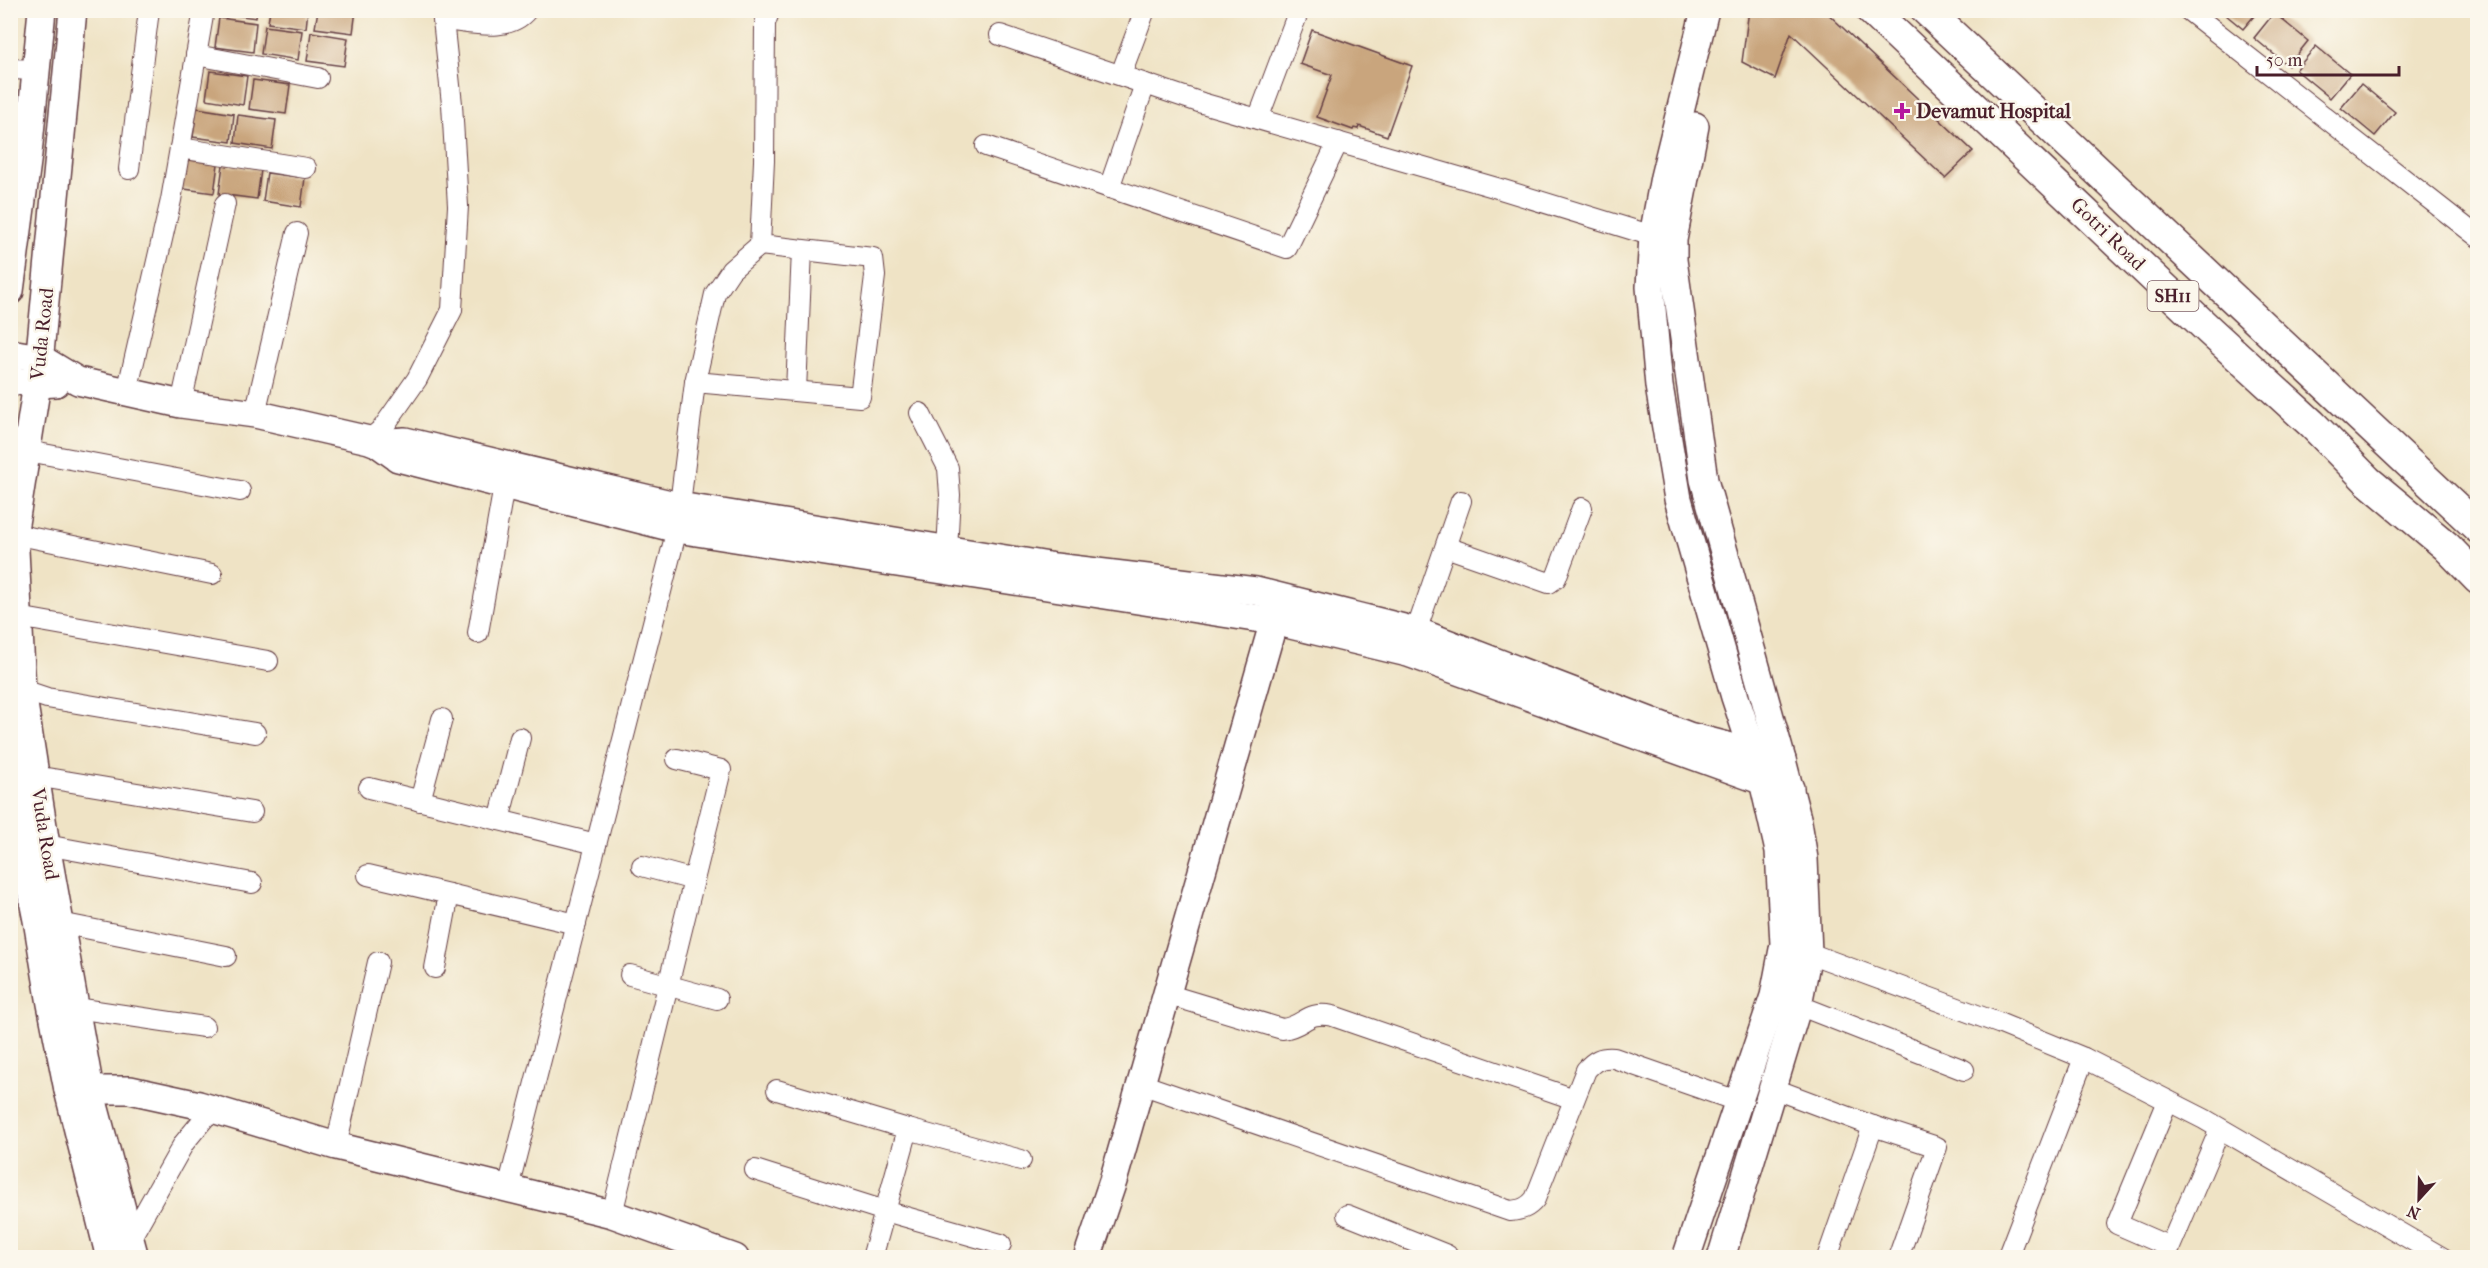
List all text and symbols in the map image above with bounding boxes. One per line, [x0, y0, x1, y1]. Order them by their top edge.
scale bar [2257, 39, 2400, 77]
text: 50 m [2266, 50, 2303, 71]
place label: Devamut Hospital [1916, 100, 2071, 123]
marker: Devamut Hospital [1893, 102, 1911, 120]
street label: Gotri Road [2066, 193, 2151, 276]
road number: SH11 [2148, 281, 2198, 311]
street label: Vuda Road [26, 286, 58, 382]
street label: Vuda Road [26, 785, 64, 883]
north arrow [2389, 1169, 2449, 1229]
text: N [2404, 1201, 2423, 1224]

